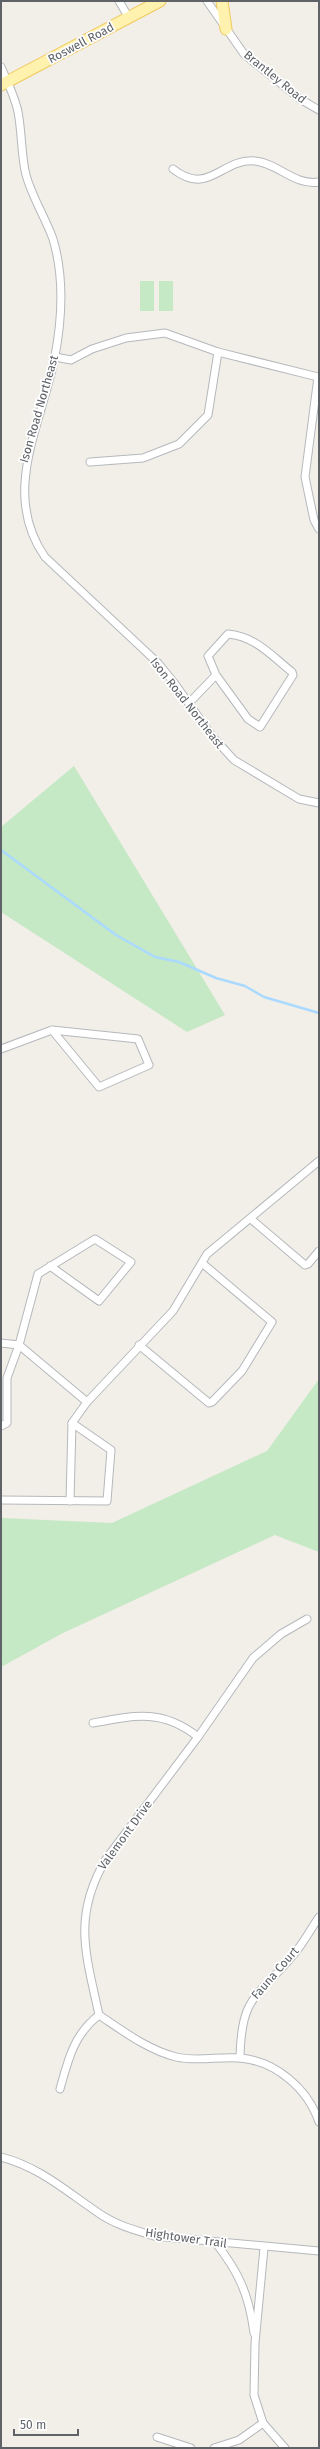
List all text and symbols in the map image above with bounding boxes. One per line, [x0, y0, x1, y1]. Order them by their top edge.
street label: Roswell Road [46, 20, 116, 66]
street label: Brantley Road [241, 48, 309, 106]
street label: Ison Road Northeast [17, 353, 61, 464]
street label: Ison Road Northeast [147, 655, 227, 752]
street label: Valemont Drive [95, 1797, 155, 1873]
street label: Fauna Court [248, 1943, 302, 2002]
street label: Hightower Trail [144, 2225, 228, 2251]
scale bar [14, 2411, 78, 2437]
text: 50 m [20, 2418, 46, 2432]

